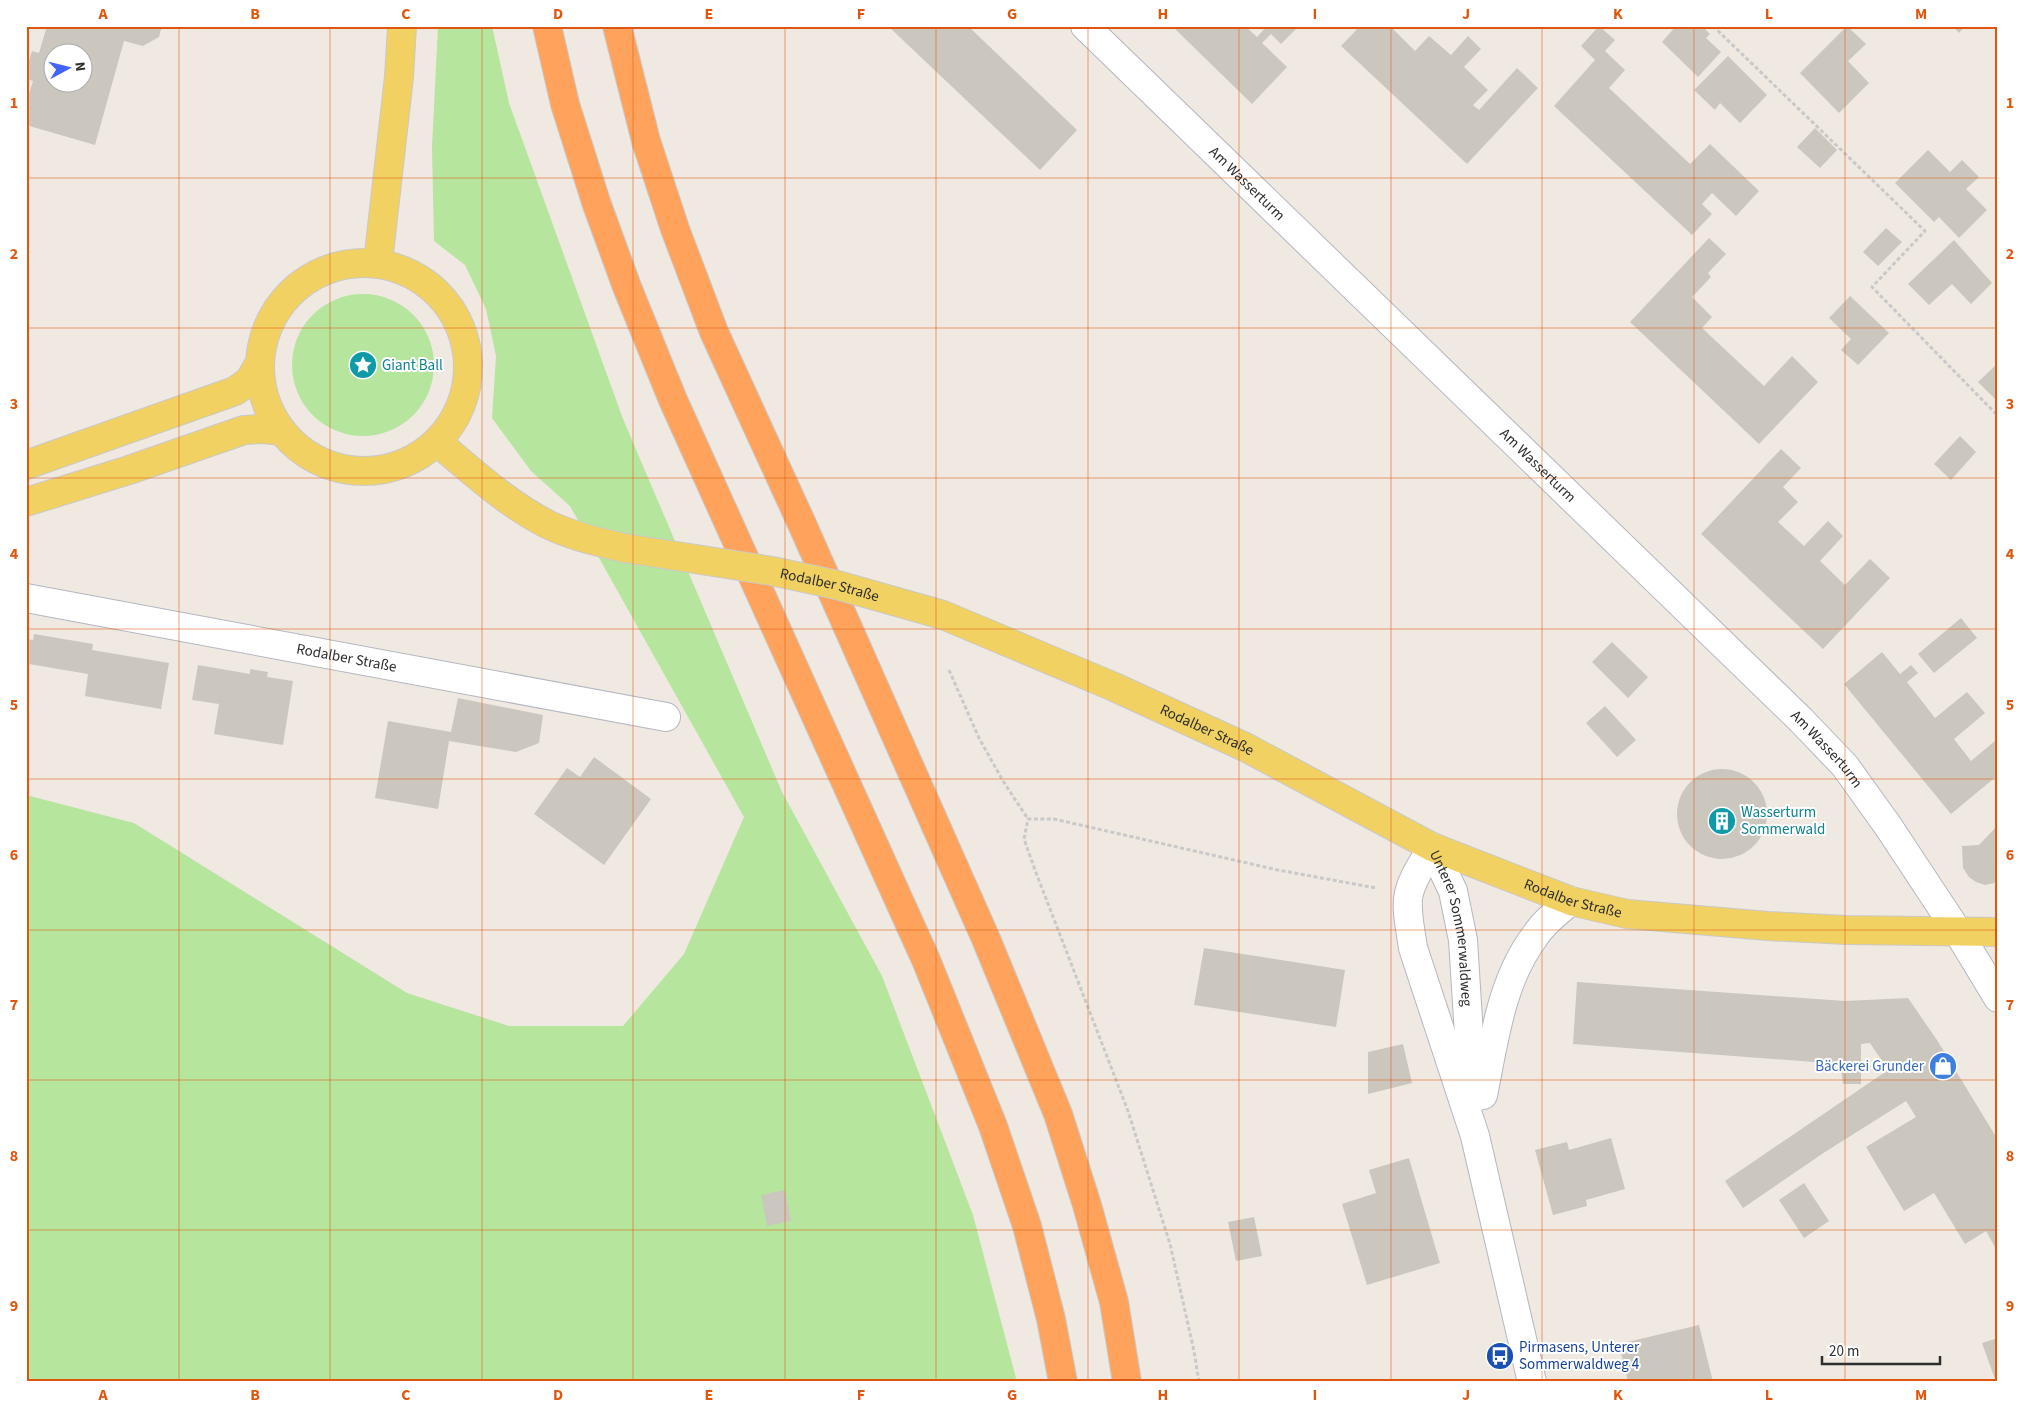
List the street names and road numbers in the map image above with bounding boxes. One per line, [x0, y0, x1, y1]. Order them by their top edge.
street label: Am Wasserturm [1204, 142, 1290, 226]
street label: Am Wasserturm [1495, 424, 1581, 507]
street label: Rodalber Straße [778, 563, 882, 607]
street label: Rodalber Straße [295, 638, 398, 678]
street label: Rodalber Straße [1156, 699, 1258, 761]
street label: Am Wasserturm [1786, 705, 1867, 792]
street label: Unterer Sommerwaldweg [1424, 847, 1477, 1008]
street label: Rodalber Straße [1521, 874, 1624, 923]

